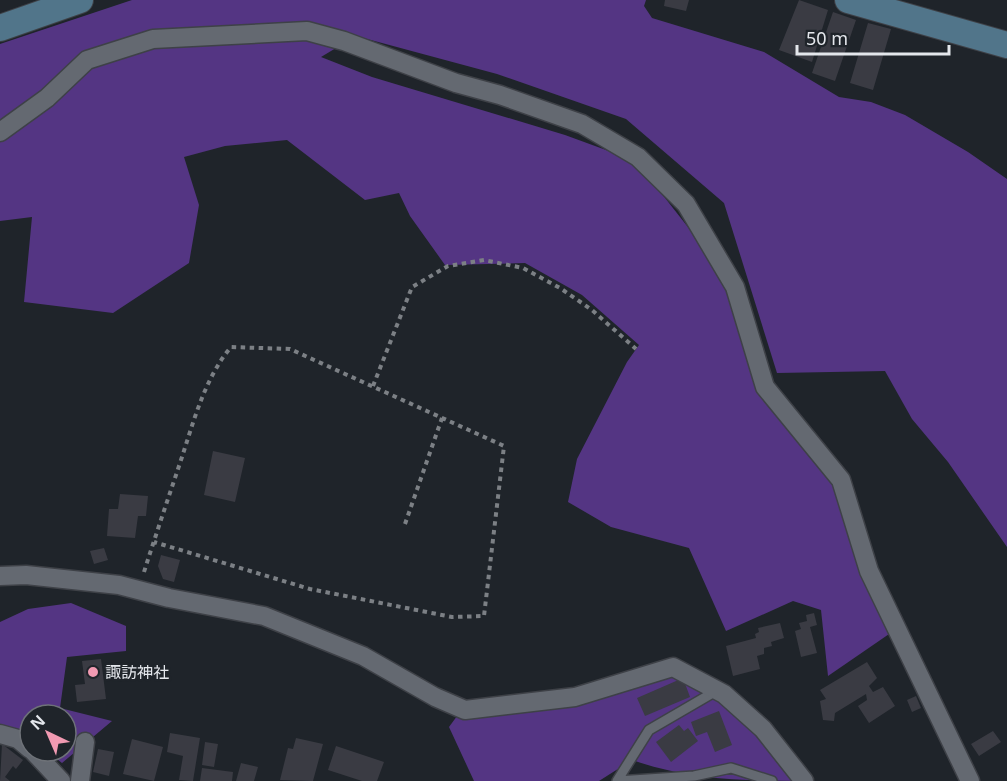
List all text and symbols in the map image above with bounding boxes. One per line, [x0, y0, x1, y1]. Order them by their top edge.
scale bar [797, 18, 948, 56]
text: 50 m [806, 26, 848, 50]
place label: 諏訪神社 [105, 661, 169, 683]
marker: 諏訪神社 [86, 665, 100, 679]
north arrow [18, 703, 78, 763]
text: N [25, 710, 50, 735]

